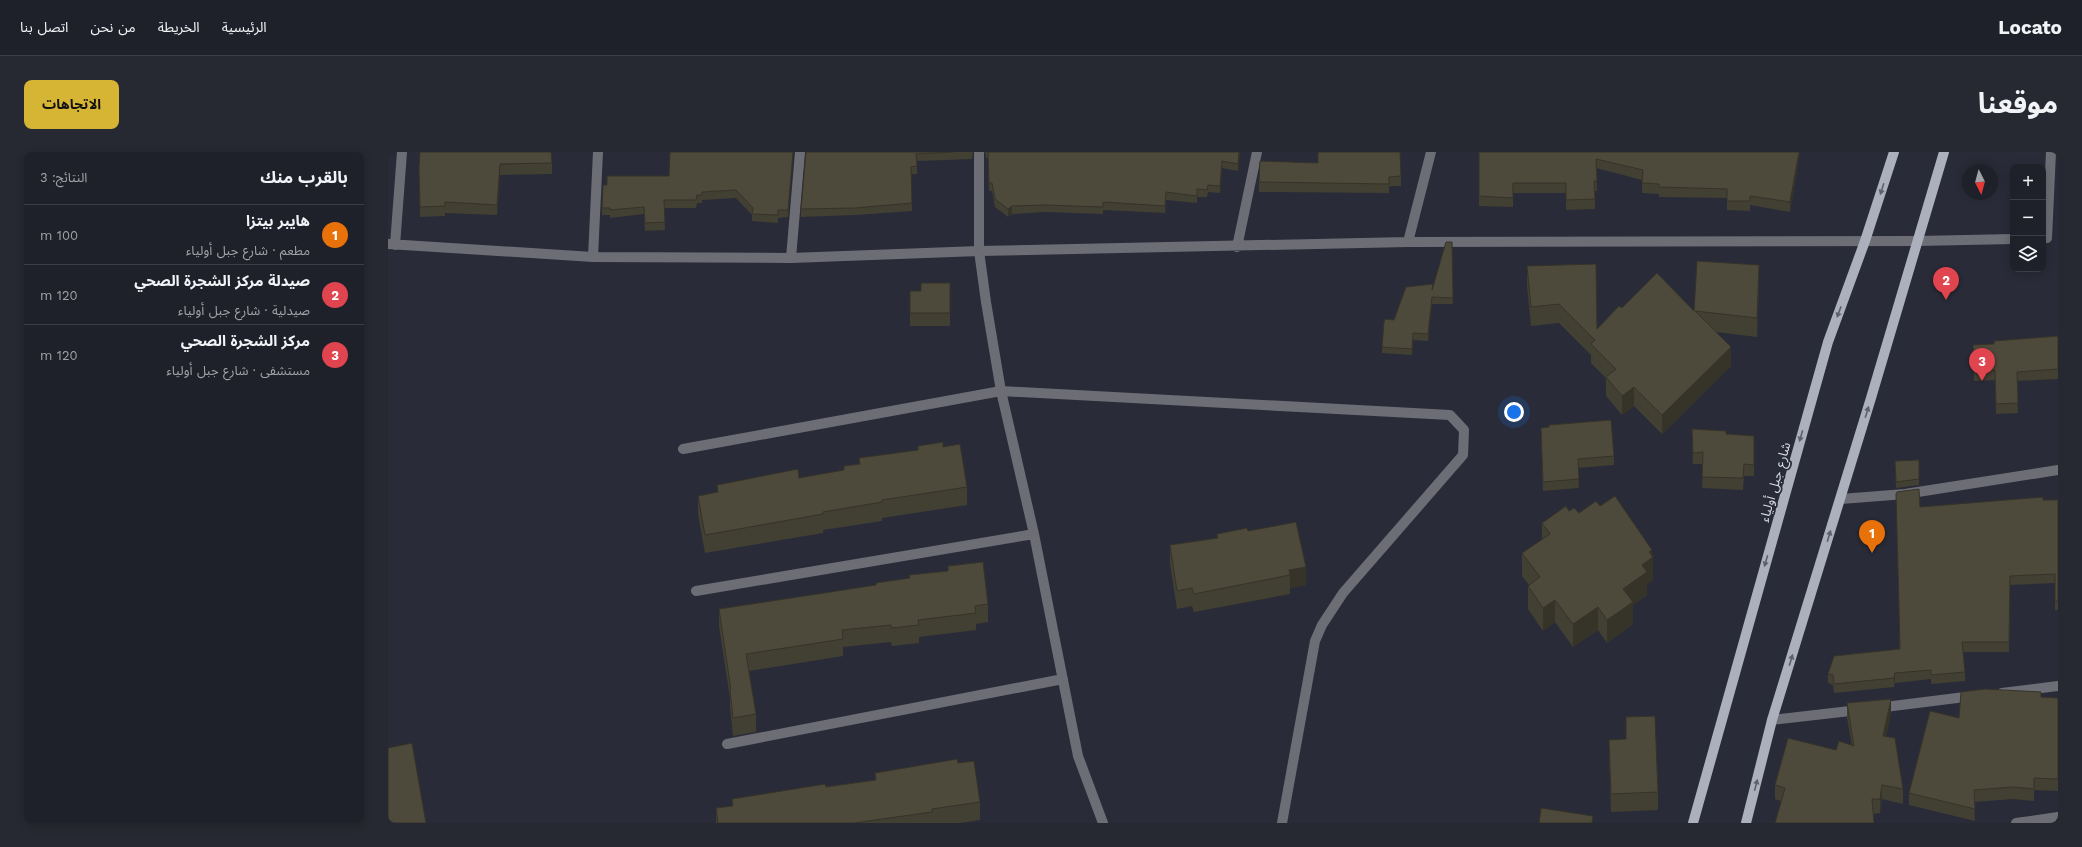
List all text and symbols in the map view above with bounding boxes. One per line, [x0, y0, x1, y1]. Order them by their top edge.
text: Locato [1998, 16, 2062, 39]
text: اتصل بنا [20, 19, 68, 35]
text: من نحن [90, 19, 136, 35]
text: الخريطة [158, 19, 200, 35]
text: الرئيسية [222, 19, 267, 35]
button: الاتجاهات [24, 80, 119, 129]
text: موقعنا [1978, 87, 2058, 120]
north arrow [1962, 164, 1998, 200]
map controls [2010, 164, 2046, 272]
button: + [2010, 164, 2046, 200]
text: بالقرب منك [260, 167, 348, 187]
text: النتائج: 3 [40, 170, 87, 185]
one-way arrow [1879, 183, 1885, 195]
button: − [2010, 200, 2046, 236]
text: هايبر بيتزا [246, 212, 310, 230]
text: 100 m [40, 228, 78, 243]
text: 1 [332, 228, 338, 243]
button: layers [2010, 236, 2046, 272]
text: مطعم · شارع جبل أولياء [186, 243, 310, 258]
pin: 2 [1933, 267, 1959, 300]
text: صيدلة مركز الشجرة الصحي [134, 272, 310, 290]
text: 120 m [40, 288, 78, 303]
text: 2 [331, 288, 339, 303]
text: صيدلية · شارع جبل أولياء [178, 303, 310, 318]
one-way arrow [1836, 306, 1842, 318]
text: مركز الشجرة الصحي [181, 332, 310, 350]
text: 120 m [40, 348, 78, 363]
text: 3 [331, 348, 339, 363]
pin: 3 [1969, 348, 1995, 381]
text: مستشفى · شارع جبل أولياء [166, 363, 310, 378]
your location [1504, 402, 1524, 422]
one-way arrow [1864, 405, 1870, 417]
one-way arrow [1798, 430, 1804, 442]
street label: شارع جبل أولياء [1756, 440, 1796, 524]
pin: 1 [1859, 520, 1885, 553]
one-way arrow [1826, 530, 1832, 542]
one-way arrow [1763, 555, 1769, 567]
one-way arrow [1788, 654, 1794, 666]
one-way arrow [1753, 779, 1759, 791]

